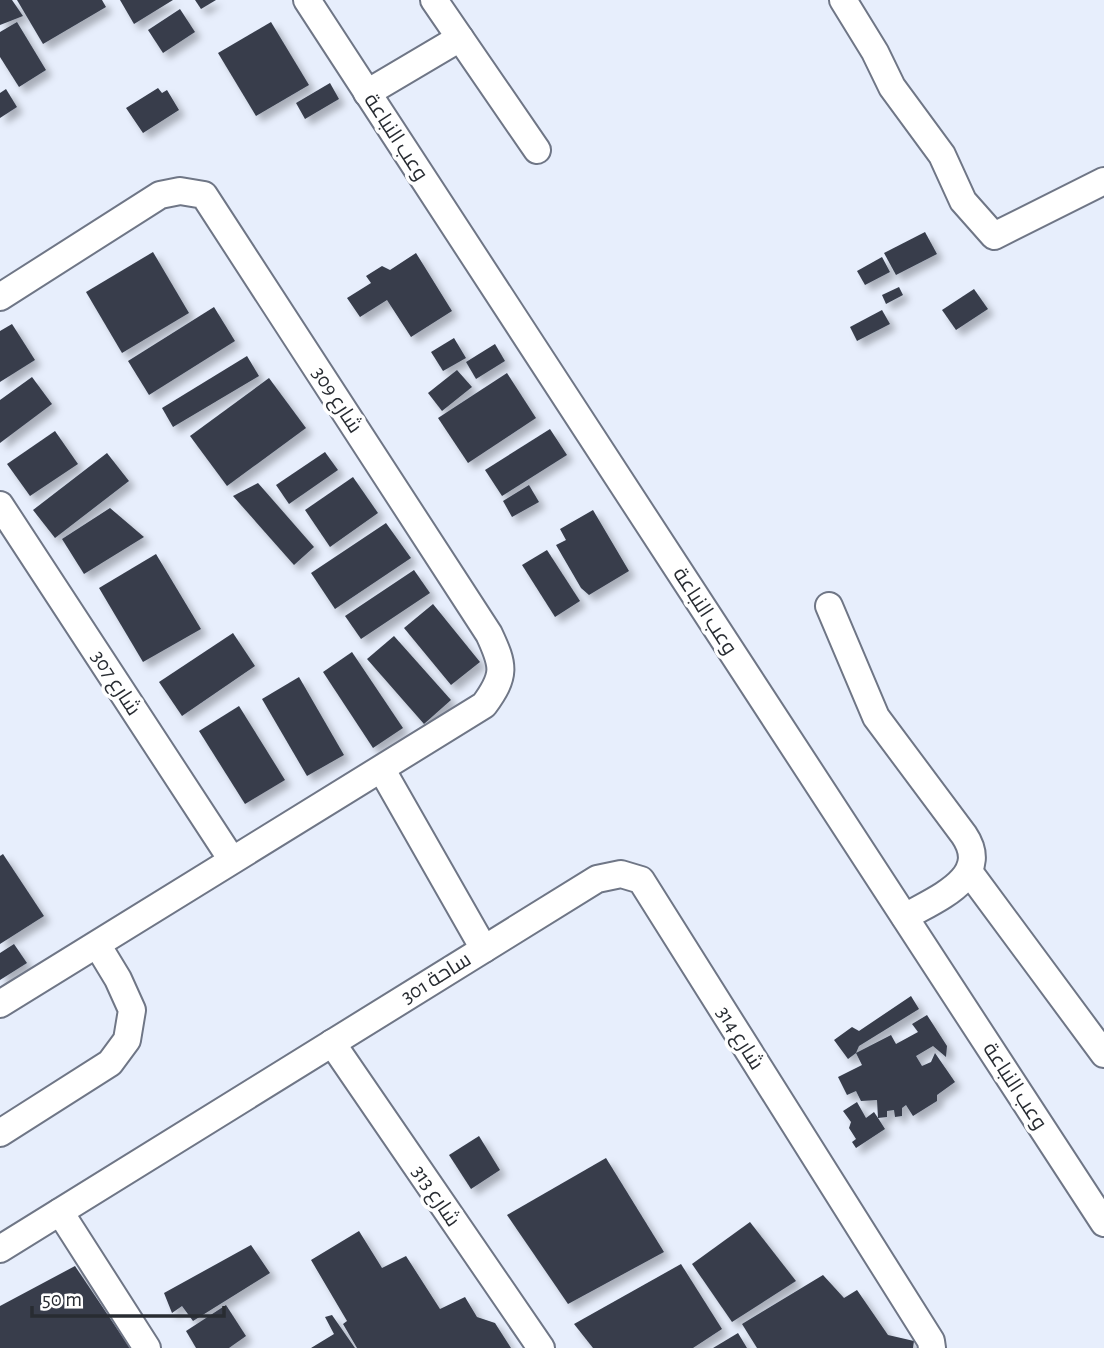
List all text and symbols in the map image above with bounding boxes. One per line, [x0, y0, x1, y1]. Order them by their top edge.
street label: وعب النباعة [359, 90, 432, 185]
street label: شارع 309 [306, 363, 366, 438]
street label: وعب النباعة [668, 564, 741, 659]
street label: شارع 307 [85, 647, 145, 721]
street label: ساحة 301 [397, 948, 475, 1008]
street label: شارع 314 [710, 1003, 767, 1075]
street label: وعب النباعة [978, 1039, 1051, 1134]
street label: شارع 313 [406, 1162, 464, 1232]
scale bar [32, 1274, 224, 1318]
text: 50 m [42, 1289, 82, 1310]

